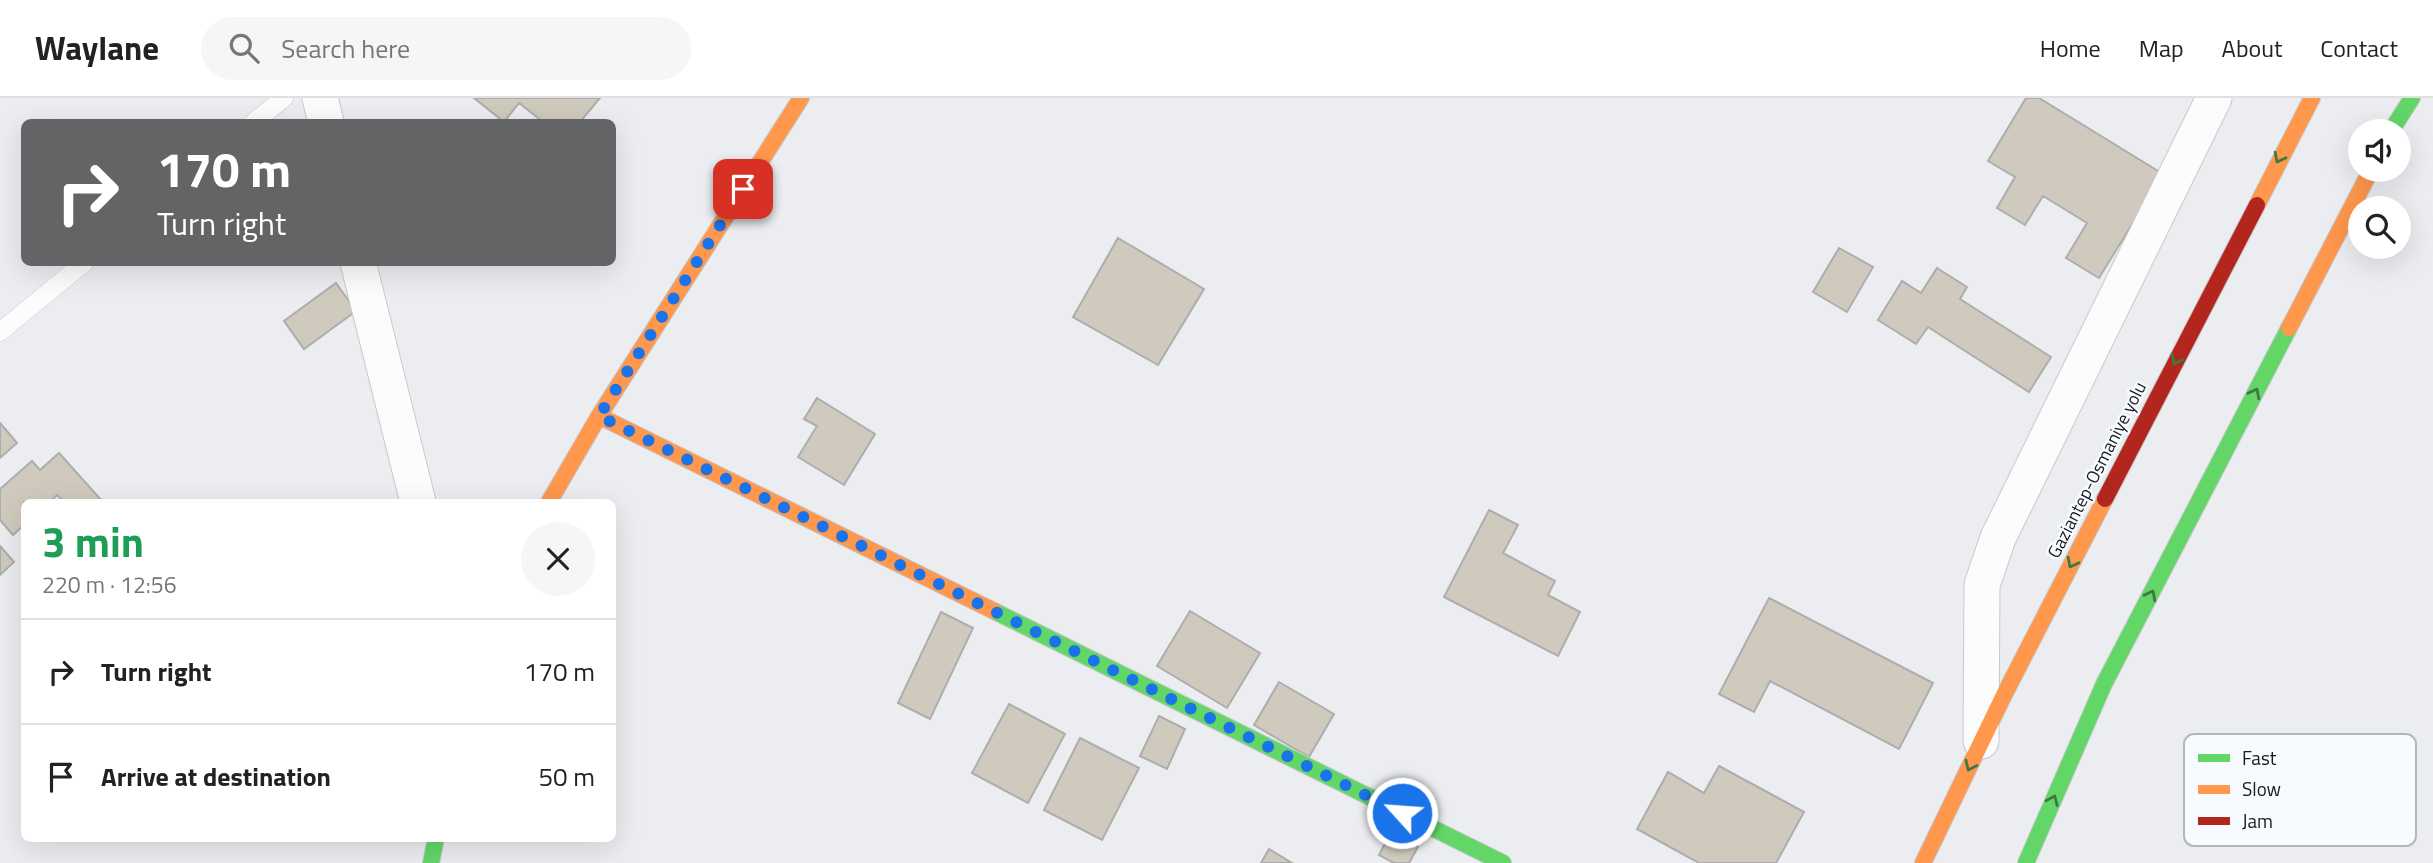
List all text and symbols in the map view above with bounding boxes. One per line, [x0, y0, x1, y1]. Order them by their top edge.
search box [201, 17, 691, 80]
text: Waylane [35, 23, 159, 73]
icon: search [225, 29, 263, 67]
text: Search here [281, 29, 410, 68]
text: Home [2040, 30, 2101, 66]
text: Map [2139, 30, 2184, 66]
text: About [2222, 30, 2282, 66]
text: Contact [2320, 30, 2398, 66]
map controls [2348, 119, 2411, 259]
button: sound [2348, 119, 2411, 182]
text: 170 m [157, 131, 291, 206]
icon: right [42, 147, 133, 238]
one-way arrow [2274, 151, 2288, 163]
pin [713, 159, 773, 219]
icon: arrive [724, 170, 762, 208]
button: search [2348, 196, 2411, 259]
text: Turn right [157, 199, 286, 247]
one-way arrow [2170, 353, 2184, 365]
street label: Gaziantep-Osmaniye yolu [2040, 377, 2153, 563]
one-way arrow [2247, 388, 2261, 400]
text: 3 min [42, 509, 144, 573]
button: close [521, 522, 595, 596]
one-way arrow [2066, 556, 2080, 568]
text: 220 m · 12:56 [42, 567, 177, 602]
one-way arrow [2142, 590, 2156, 602]
text: Turn right [101, 652, 212, 691]
text: 170 m [524, 652, 595, 691]
icon: right [42, 653, 80, 691]
legend [2184, 734, 2416, 846]
text: Fast [2242, 743, 2277, 772]
text: Arrive at destination [101, 757, 331, 796]
text: 50 m [538, 757, 595, 796]
icon: arrive [42, 758, 80, 796]
one-way arrow [1964, 759, 1978, 771]
text: Slow [2242, 774, 2281, 803]
position arrow [1365, 776, 1439, 850]
one-way arrow [2045, 795, 2059, 808]
text: Jam [2242, 806, 2273, 835]

